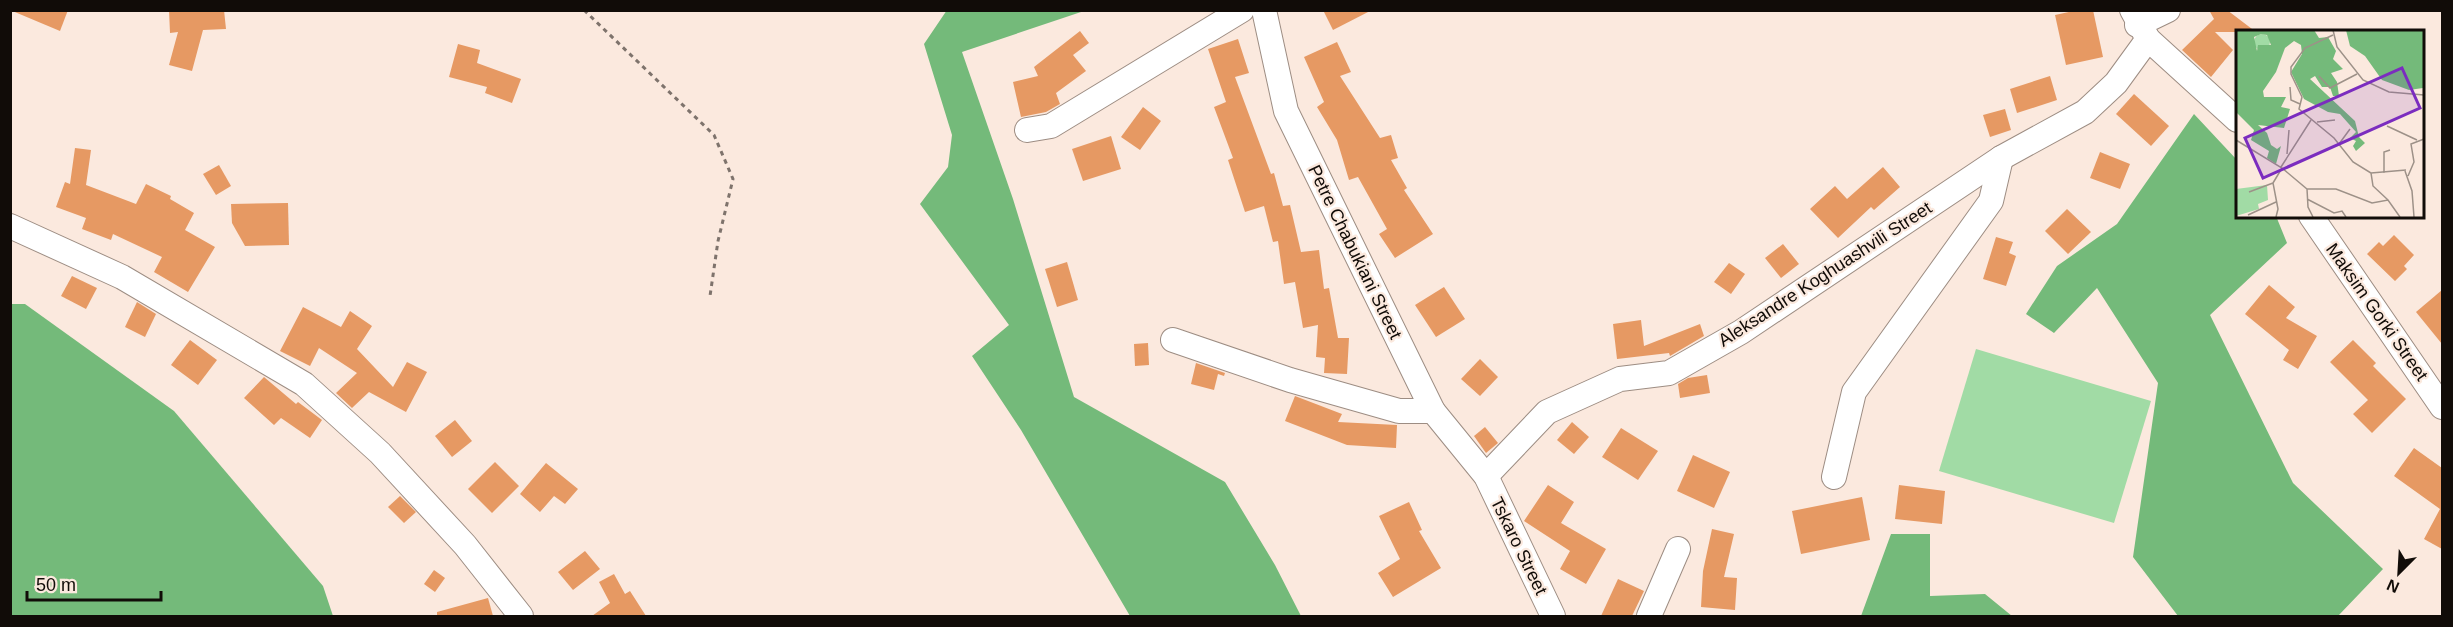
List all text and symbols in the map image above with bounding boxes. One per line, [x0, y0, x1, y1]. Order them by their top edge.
inset map [2236, 30, 2423, 218]
street label: Petre Chabukiani Street [1304, 162, 1406, 342]
street label: Aleksandre Koghuashvili Street [1715, 197, 1935, 351]
street label: Maksim Gorki Street [2322, 239, 2432, 385]
street label: Tskaro Street [1487, 494, 1551, 598]
north arrow [2369, 543, 2429, 603]
scale bar [27, 564, 160, 602]
text: 50 m [36, 575, 76, 595]
text: N [2384, 576, 2402, 596]

